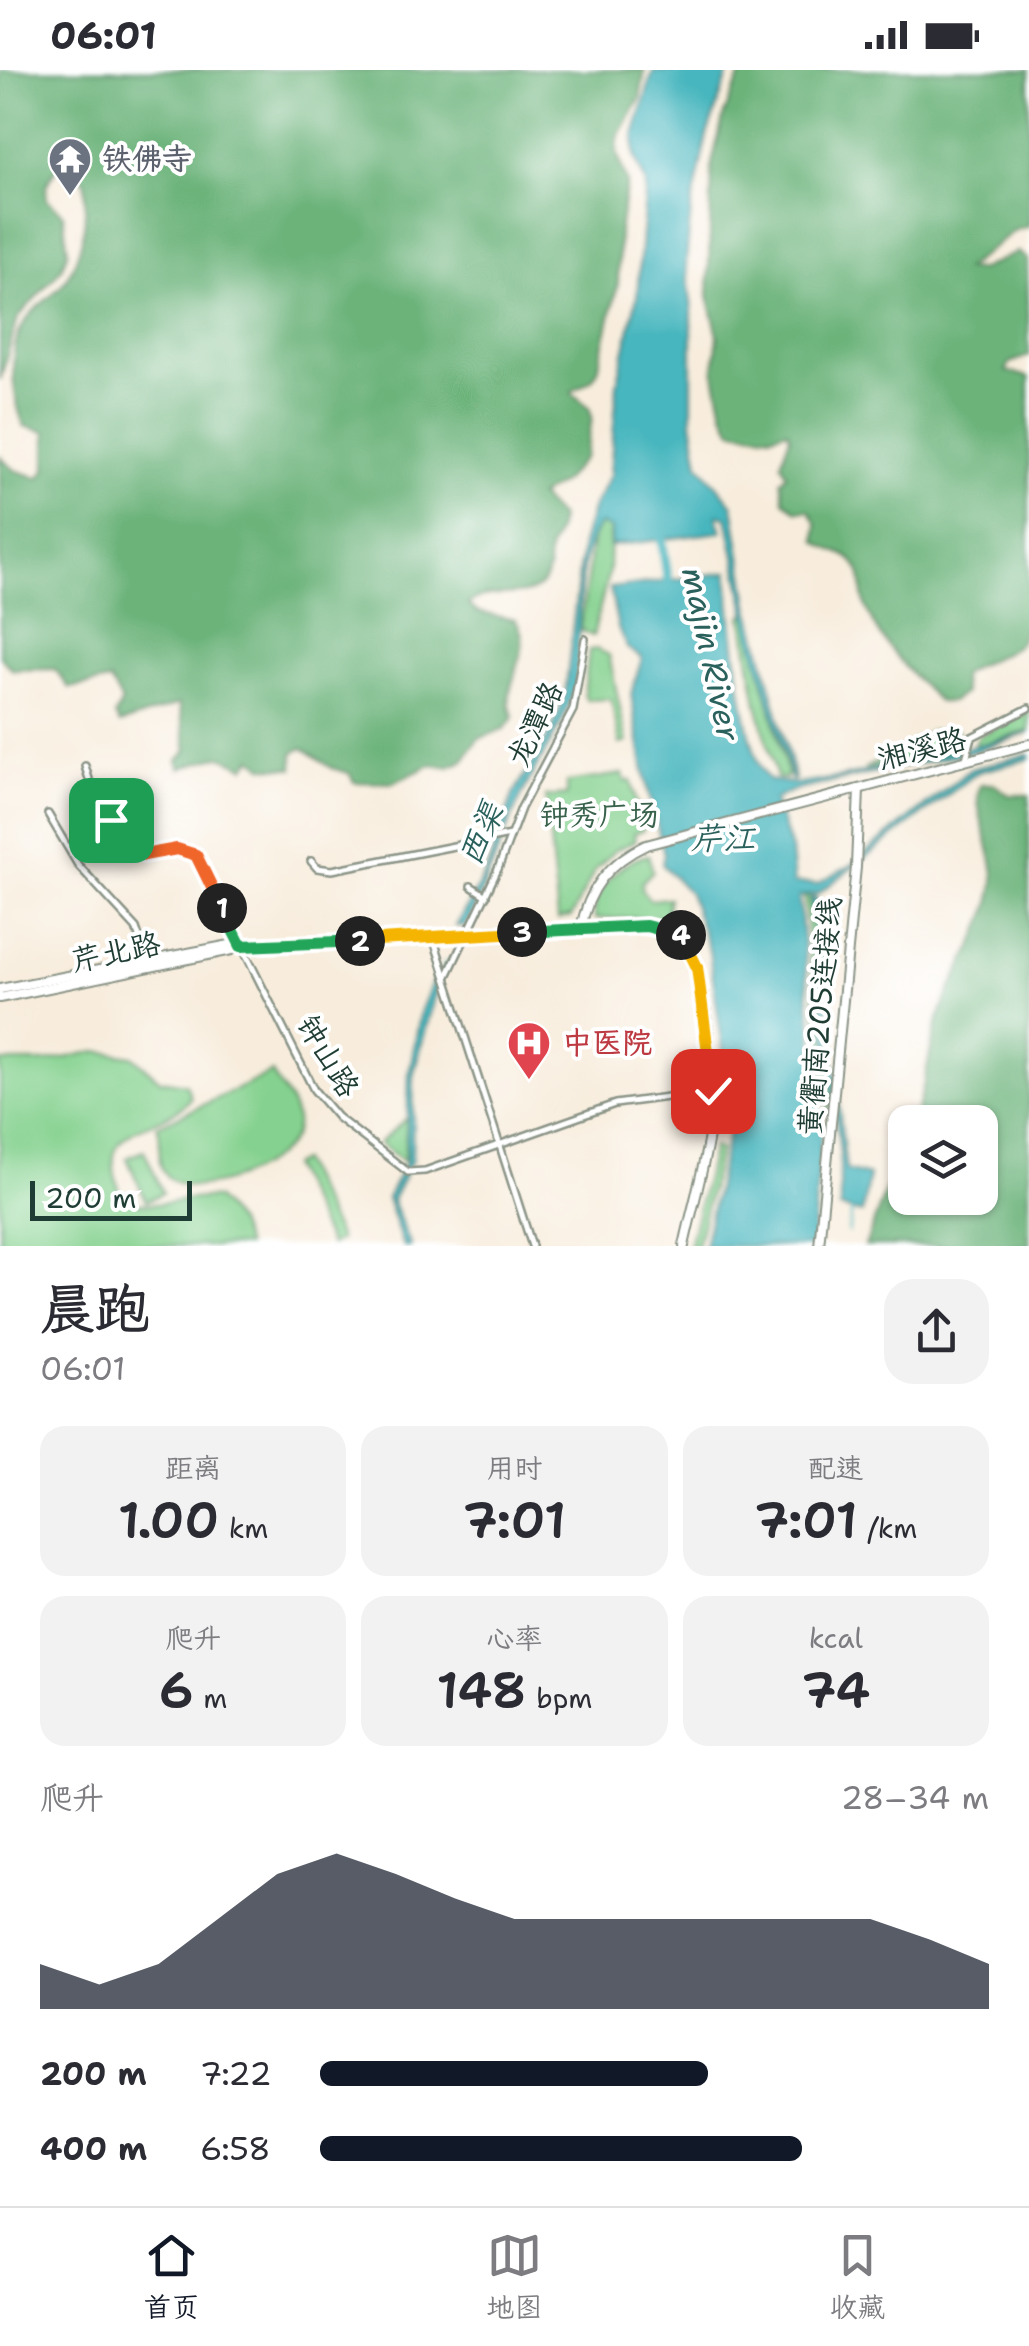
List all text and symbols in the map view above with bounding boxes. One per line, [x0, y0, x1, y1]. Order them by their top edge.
text: 06:01 [50, 10, 157, 61]
temple icon: 铁佛寺 [47, 136, 93, 197]
place label: 铁佛寺 [102, 138, 192, 179]
water label: majin River [672, 563, 751, 746]
street label: 龙潭路 [497, 674, 572, 773]
street label: 湘溪路 [873, 718, 971, 779]
pin [69, 778, 154, 863]
icon: arrive [84, 793, 139, 848]
water label: 西渠 [448, 793, 514, 872]
park label: 钟秀广场 [539, 794, 659, 835]
water label: 芹江 [691, 816, 757, 859]
pin: 1 [197, 883, 247, 933]
text: 1 [216, 889, 228, 927]
street label: 黄衢南205连接线 [789, 895, 850, 1137]
pin: 3 [497, 907, 547, 957]
pin: 4 [656, 910, 706, 960]
text: 3 [512, 913, 532, 951]
pin: 2 [335, 916, 385, 966]
text: 4 [671, 916, 691, 954]
street label: 芹北路 [68, 922, 164, 981]
text: 2 [350, 922, 370, 960]
street label: 钟山路 [288, 1007, 369, 1105]
hospital icon: 中医院 [506, 1020, 552, 1081]
place label: 中医院 [562, 1022, 652, 1063]
pin [671, 1049, 756, 1134]
icon: check [686, 1064, 741, 1119]
map controls [888, 1105, 998, 1215]
button: layers [888, 1105, 998, 1215]
scale bar [30, 1176, 192, 1220]
text: 200 m [45, 1179, 136, 1217]
text: 晨跑 [40, 1272, 150, 1346]
button: share [884, 1279, 989, 1384]
text: 06:01 [40, 1347, 126, 1390]
text: 距离 [165, 1449, 221, 1487]
text: 用时 [486, 1449, 543, 1487]
text: 配速 [808, 1449, 864, 1487]
text: 1.00 [118, 1487, 219, 1554]
text: 7:01 [463, 1487, 566, 1554]
text: 7:01 [754, 1487, 858, 1554]
text: km [219, 1509, 268, 1547]
text: /km [858, 1509, 917, 1547]
text: 爬升 [165, 1619, 221, 1657]
text: 心率 [486, 1619, 543, 1657]
text: kcal [809, 1619, 863, 1657]
text: 6 [159, 1657, 194, 1724]
text: 148 [437, 1657, 527, 1724]
text: 74 [801, 1657, 870, 1724]
text: m [194, 1679, 228, 1717]
text: bpm [527, 1679, 592, 1717]
text: 爬升 [40, 1776, 104, 1819]
text: 28–34 m [841, 1776, 989, 1819]
text: 200 m [40, 2052, 147, 2095]
text: 7:22 [200, 2052, 272, 2095]
text: 400 m [40, 2127, 147, 2170]
text: 6:58 [200, 2127, 271, 2170]
tab: 首页 [143, 2228, 200, 2326]
tab: 地图 [486, 2228, 543, 2326]
tab: 收藏 [829, 2228, 886, 2326]

